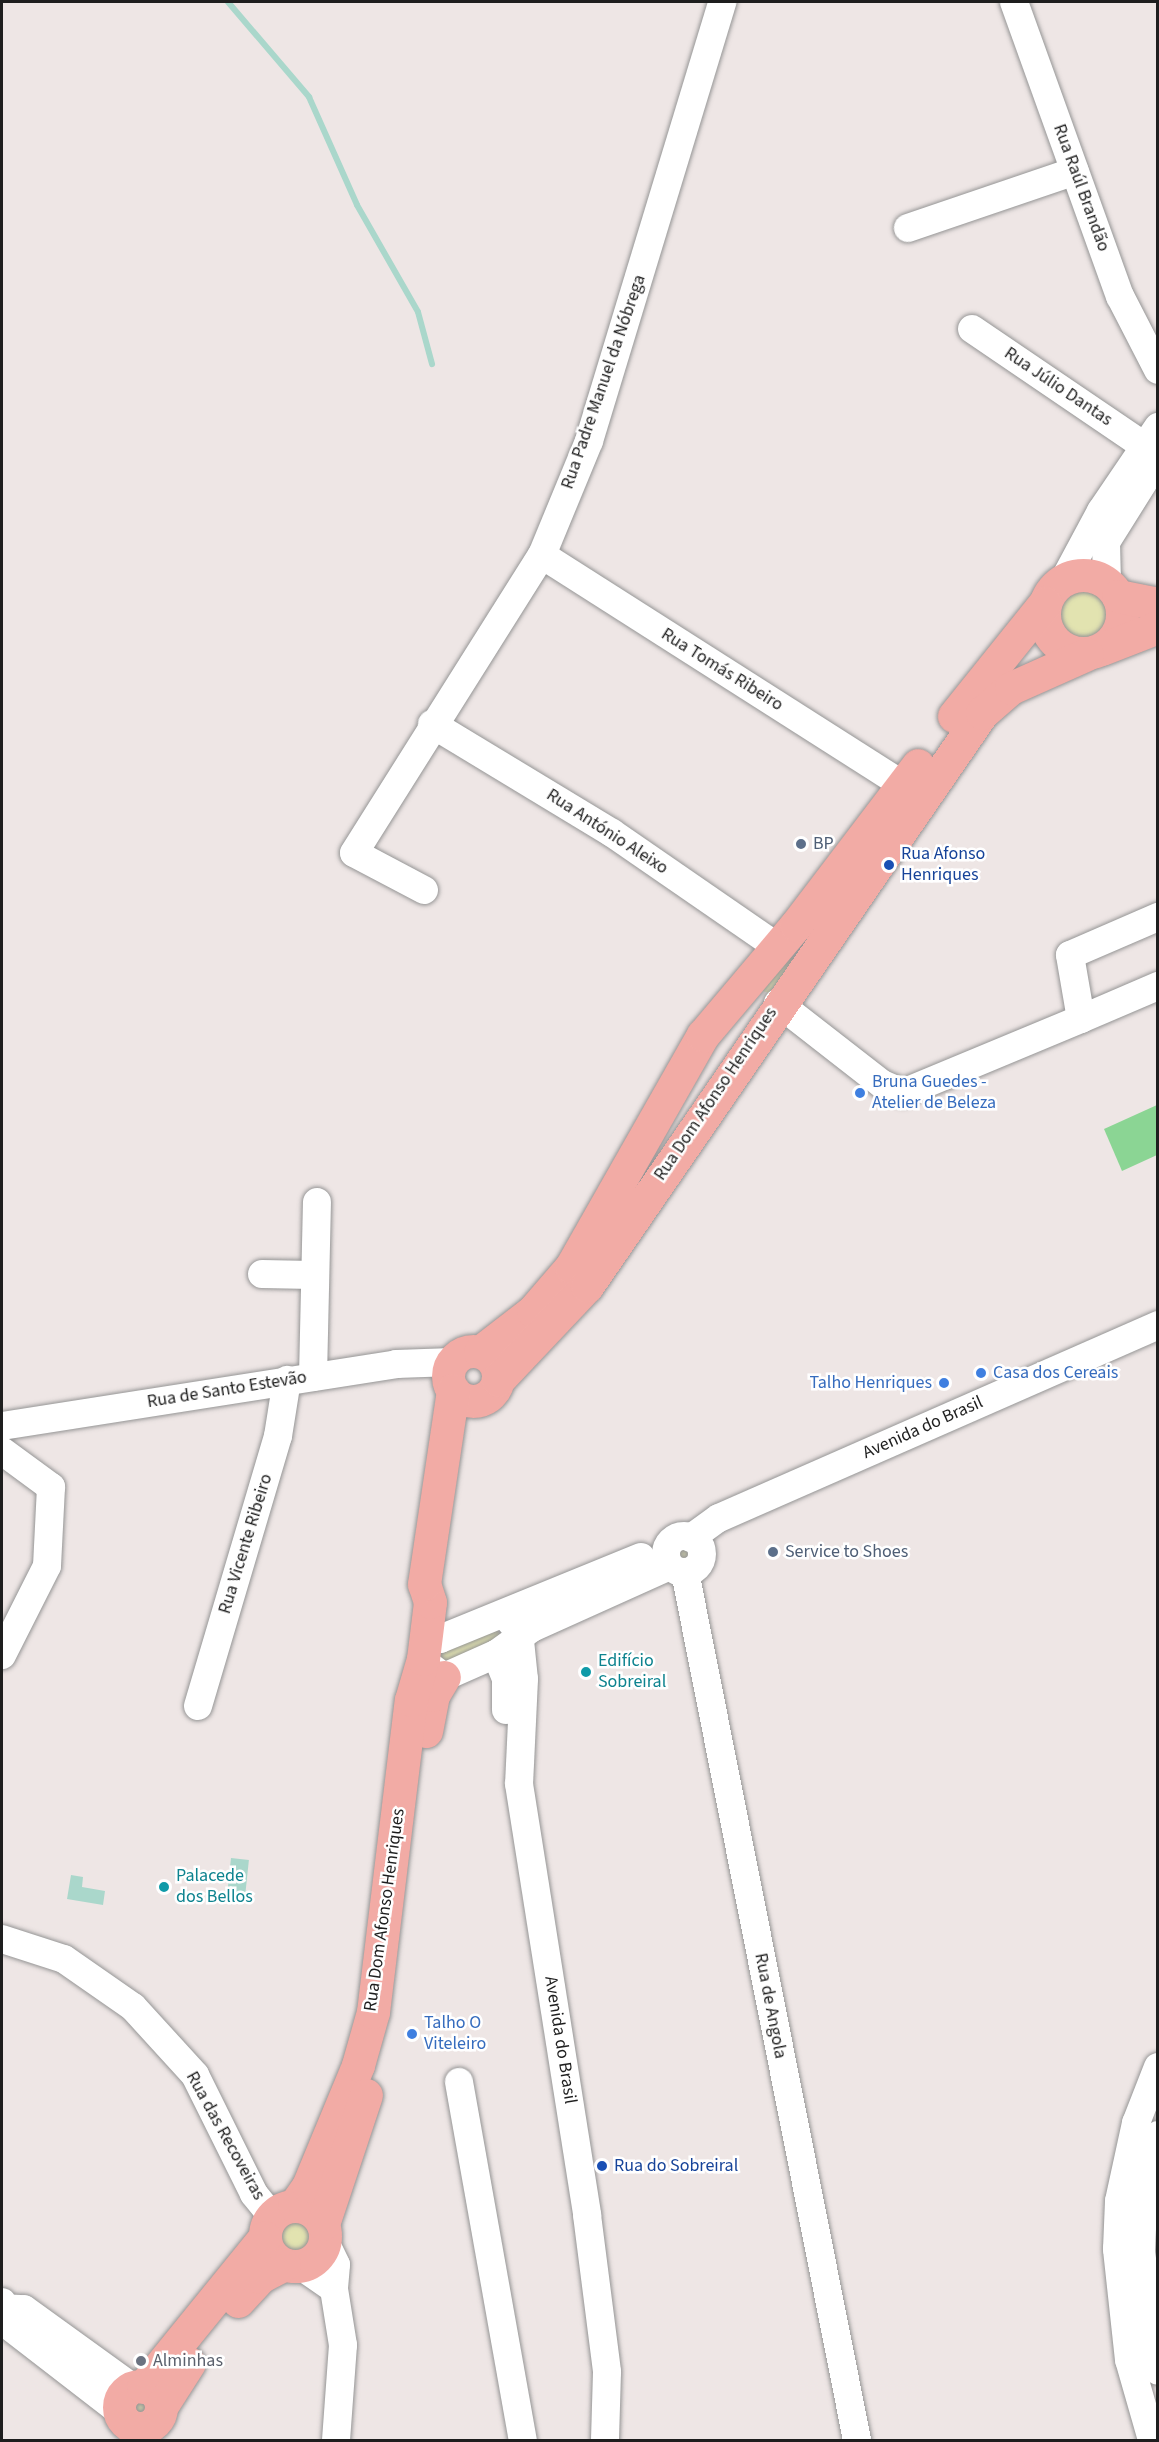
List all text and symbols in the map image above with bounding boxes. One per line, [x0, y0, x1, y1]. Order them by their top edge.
street label: Rua Raúl Brandão [1048, 121, 1114, 255]
street label: Rua Padre Manuel da Nóbrega [557, 272, 651, 492]
street label: Rua Júlio Dantas [1000, 343, 1116, 431]
street label: Rua Tomás Ribeiro [657, 624, 787, 716]
street label: Rua António Aleixo [542, 785, 672, 879]
place label: BP [813, 833, 834, 855]
marker: BP [794, 837, 808, 851]
place label: Rua Afonso Henriques [901, 844, 985, 886]
marker: Rua Afonso Henriques [882, 858, 896, 872]
street label: Rua Dom Afonso Henriques [650, 1003, 782, 1185]
place label: Bruna Guedes - Atelier de Beleza [872, 1072, 996, 1114]
marker: Bruna Guedes - Atelier de Beleza [853, 1086, 867, 1100]
place label: Casa dos Cereais [993, 1362, 1118, 1384]
marker: Casa dos Cereais [974, 1366, 988, 1380]
street label: Rua de Santo Estevão [146, 1367, 308, 1413]
place label: Talho Henriques [809, 1372, 932, 1394]
marker: Talho Henriques [937, 1376, 951, 1390]
street label: Avenida do Brasil [860, 1392, 986, 1464]
street label: Rua Vicente Ribeiro [214, 1471, 278, 1617]
place label: Service to Shoes [785, 1541, 908, 1563]
marker: Service to Shoes [766, 1545, 780, 1559]
place label: Edifício Sobreiral [598, 1651, 666, 1694]
marker: Edifício Sobreiral [579, 1665, 593, 1679]
street label: Rua Dom Afonso Henriques [360, 1807, 410, 2013]
place label: Palacede dos Bellos [176, 1866, 253, 1908]
marker: Palacede dos Bellos [157, 1880, 171, 1894]
street label: Rua de Angola [749, 1951, 791, 2061]
street label: Avenida do Brasil [539, 1974, 581, 2106]
place label: Talho O Viteleiro [424, 2013, 486, 2056]
marker: Talho O Viteleiro [405, 2027, 419, 2041]
street label: Rua das Recoveiras [181, 2068, 269, 2204]
place label: Rua do Sobreiral [614, 2155, 738, 2177]
marker: Rua do Sobreiral [595, 2159, 609, 2173]
place label: Alminhas [153, 2350, 223, 2372]
marker: Alminhas [134, 2354, 148, 2368]

